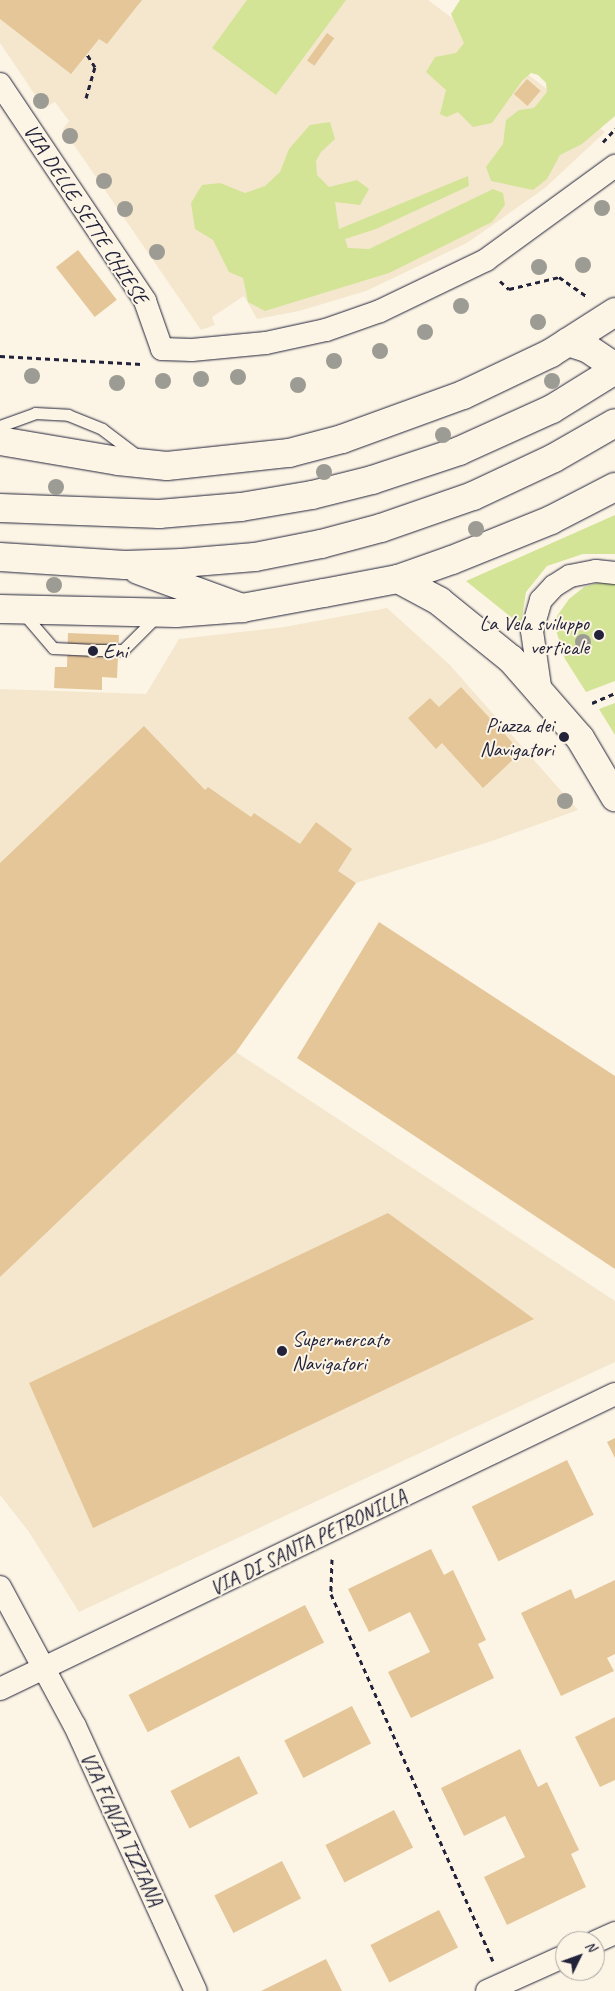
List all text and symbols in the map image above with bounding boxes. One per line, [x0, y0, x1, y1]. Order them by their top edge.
street label: VIA DELLE SETTE CHIESE [19, 120, 153, 308]
place label: La Vela sviluppo verticale [479, 610, 589, 660]
marker: La Vela sviluppo verticale [593, 629, 605, 641]
place label: Eni [103, 638, 127, 664]
marker: Eni [87, 645, 99, 657]
place label: Piazza dei Navigatori [480, 712, 554, 762]
marker: Piazza dei Navigatori [558, 731, 570, 743]
place label: Supermercato Navigatori [292, 1326, 389, 1376]
marker: Supermercato Navigatori [276, 1345, 288, 1357]
street label: VIA DI SANTA PETRONILLA [205, 1483, 411, 1601]
street label: VIA FLAVIA TIZIANA [75, 1748, 169, 1910]
north arrow [555, 1931, 605, 1981]
text: N [582, 1937, 600, 1955]

